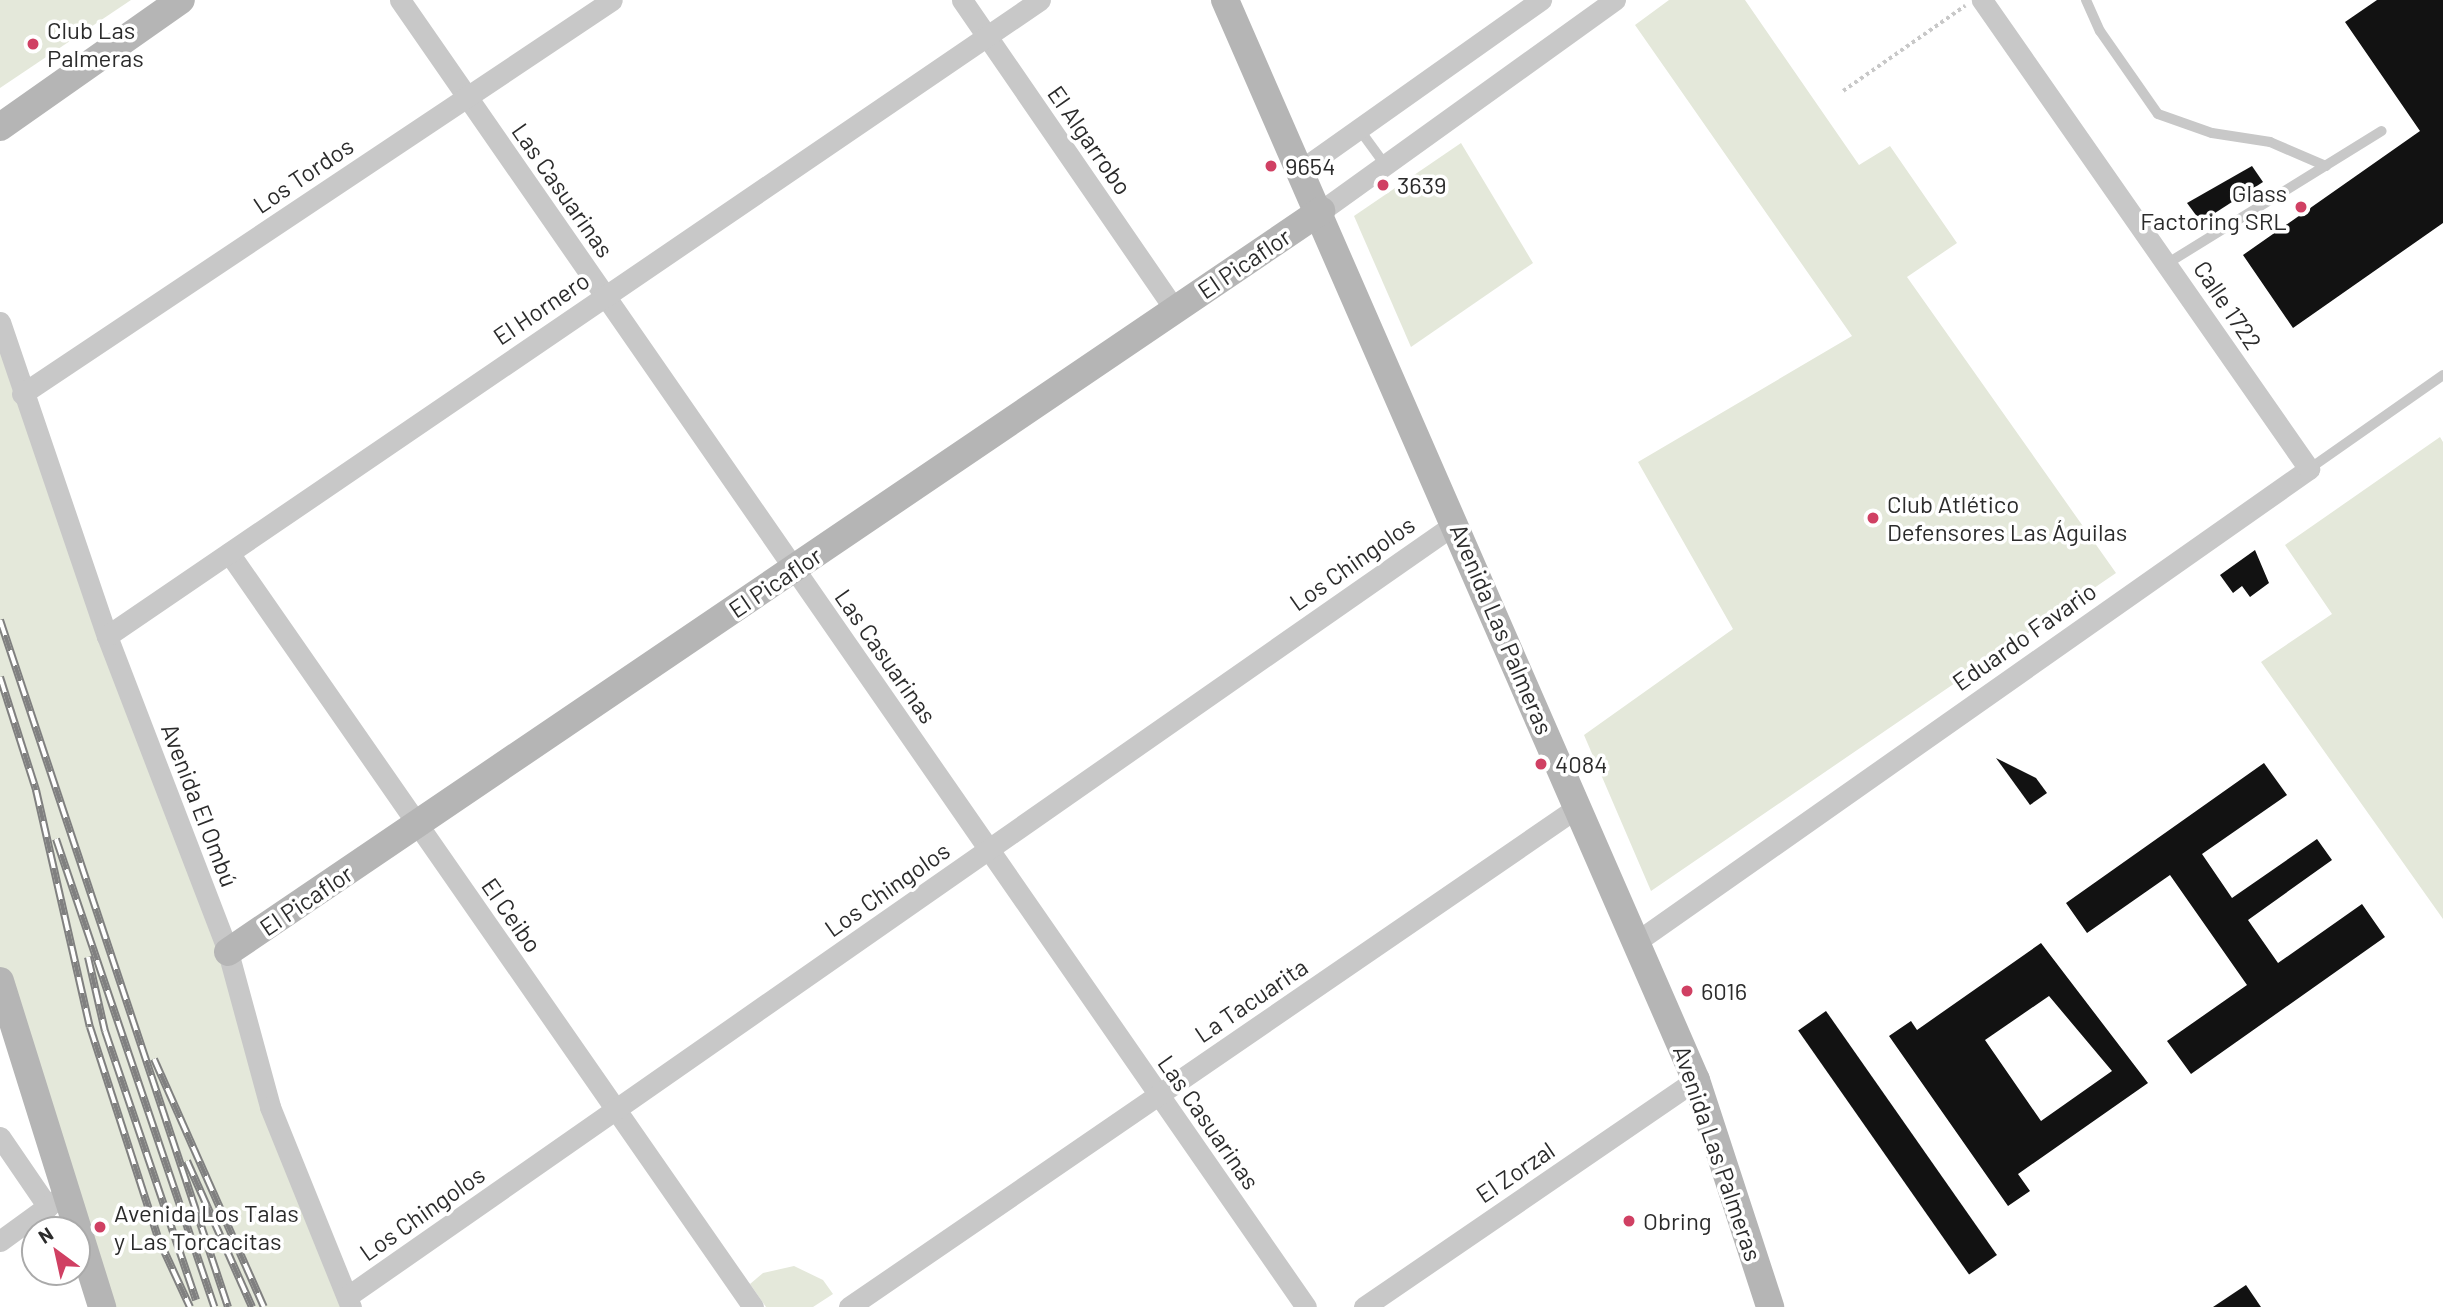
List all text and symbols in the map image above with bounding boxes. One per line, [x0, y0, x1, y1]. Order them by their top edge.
place label: Club Las Palmeras [47, 16, 144, 72]
marker: Club Las Palmeras [25, 36, 41, 52]
street label: El Algarrobo [1042, 80, 1138, 200]
street label: Las Casuarinas [506, 117, 620, 263]
street label: Los Tordos [248, 131, 358, 219]
place label: 9654 [1285, 152, 1335, 180]
marker: 9654 [1263, 158, 1279, 174]
place label: 3639 [1397, 171, 1447, 199]
marker: 3639 [1375, 177, 1391, 193]
place label: Glass Factoring SRL [2140, 179, 2287, 235]
marker: Glass Factoring SRL [2293, 199, 2309, 215]
street label: El Picaflor [1192, 221, 1296, 305]
street label: Calle 1722 [2188, 255, 2268, 355]
street label: El Hornero [488, 265, 594, 351]
place label: Club Atlético Defensores Las Águilas [1887, 490, 2127, 546]
street label: Los Chingolos [1284, 509, 1420, 617]
marker: Club Atlético Defensores Las Águilas [1865, 510, 1881, 526]
street label: Avenida Las Palmeras [1445, 519, 1559, 739]
street label: El Picaflor [723, 540, 827, 624]
street label: Eduardo Favario [1947, 576, 2101, 696]
street label: Las Casuarinas [829, 583, 943, 729]
street label: Avenida El Ombú [156, 719, 244, 891]
place label: 4084 [1555, 750, 1608, 778]
marker: 4084 [1533, 756, 1549, 772]
street label: Los Chingolos [819, 835, 955, 943]
street label: El Picaflor [254, 858, 358, 942]
street label: El Ceibo [476, 872, 548, 958]
street label: La Tacuarita [1189, 952, 1313, 1048]
place label: 6016 [1701, 977, 1747, 1005]
marker: 6016 [1679, 983, 1695, 999]
street label: Avenida Las Palmeras [1668, 1041, 1768, 1265]
street label: Las Casuarinas [1152, 1049, 1266, 1195]
street label: El Zorzal [1470, 1135, 1560, 1209]
street label: Los Chingolos [354, 1159, 490, 1267]
place label: Avenida Los Talas y Las Torcacitas [114, 1199, 299, 1255]
place label: Obring [1643, 1207, 1712, 1235]
marker: Obring [1621, 1213, 1637, 1229]
north arrow [21, 1216, 91, 1286]
marker: Avenida Los Talas y Las Torcacitas [92, 1219, 108, 1235]
text: N [34, 1222, 57, 1248]

